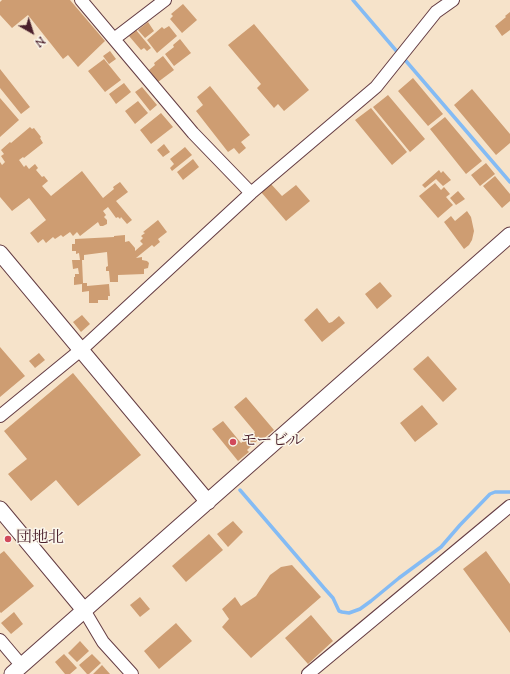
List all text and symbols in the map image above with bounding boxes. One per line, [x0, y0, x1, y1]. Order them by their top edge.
north arrow [12, 12, 52, 52]
text: N [31, 32, 48, 50]
place label: モービル [241, 432, 304, 452]
marker: モービル [228, 437, 238, 447]
place label: 団地北 [16, 529, 64, 549]
marker: 団地北 [3, 534, 13, 544]

